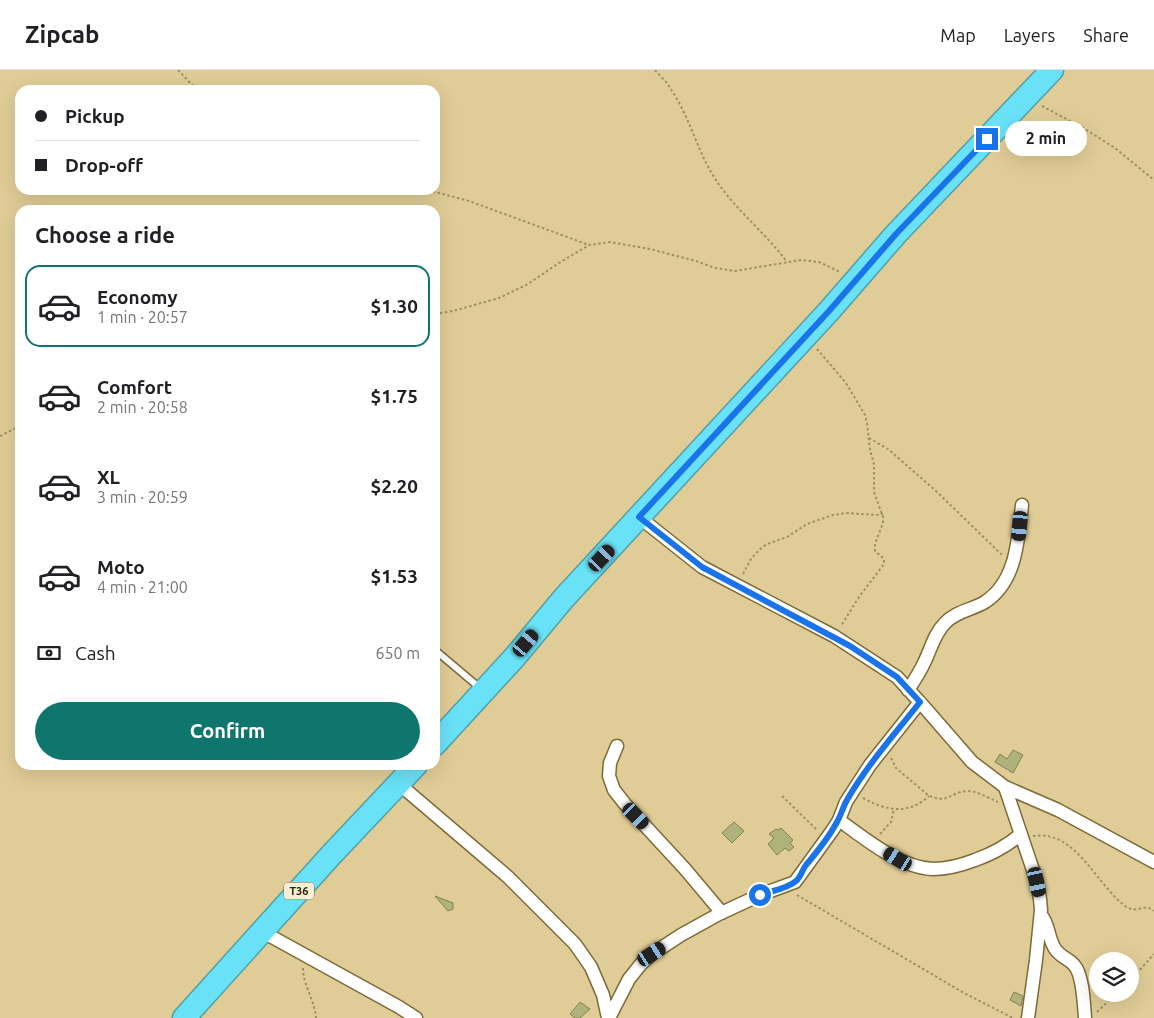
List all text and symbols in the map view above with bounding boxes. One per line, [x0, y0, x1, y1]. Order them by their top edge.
text: Zipcab [25, 21, 99, 48]
text: Map [940, 25, 976, 45]
text: Layers [1004, 25, 1055, 45]
text: Share [1083, 25, 1129, 45]
text: Pickup [65, 105, 125, 127]
callout: 2 min [1004, 122, 1087, 156]
route end [976, 128, 998, 150]
text: 2 min [1026, 129, 1066, 147]
text: Drop-off [65, 154, 143, 176]
text: Choose a ride [35, 222, 175, 247]
icon: car [37, 284, 82, 329]
text: Economy [97, 286, 178, 308]
text: $1.30 [370, 295, 418, 317]
text: 1 min · 20:57 [97, 308, 188, 326]
icon: car [37, 374, 82, 419]
text: Comfort [97, 376, 172, 398]
text: $1.75 [370, 385, 418, 407]
text: 2 min · 20:58 [97, 398, 188, 416]
icon: car [37, 464, 82, 509]
text: XL [97, 466, 120, 488]
text: $2.20 [370, 475, 418, 497]
text: 3 min · 20:59 [97, 488, 188, 506]
car [1011, 510, 1028, 542]
car [586, 542, 617, 574]
icon: car [37, 554, 82, 599]
text: Moto [97, 556, 145, 578]
text: $1.53 [370, 565, 418, 587]
text: 4 min · 21:00 [97, 578, 188, 596]
car [510, 627, 541, 659]
icon: cash [35, 639, 63, 667]
text: Cash [75, 642, 116, 664]
text: 650 m [375, 644, 420, 662]
button: Confirm [35, 702, 420, 760]
car [620, 800, 651, 832]
car [881, 845, 914, 873]
car [1026, 866, 1047, 898]
road number: T36 [284, 882, 314, 899]
route start [749, 884, 771, 906]
car [635, 940, 668, 968]
map controls [1089, 952, 1139, 1002]
button: layers [1089, 952, 1139, 1002]

